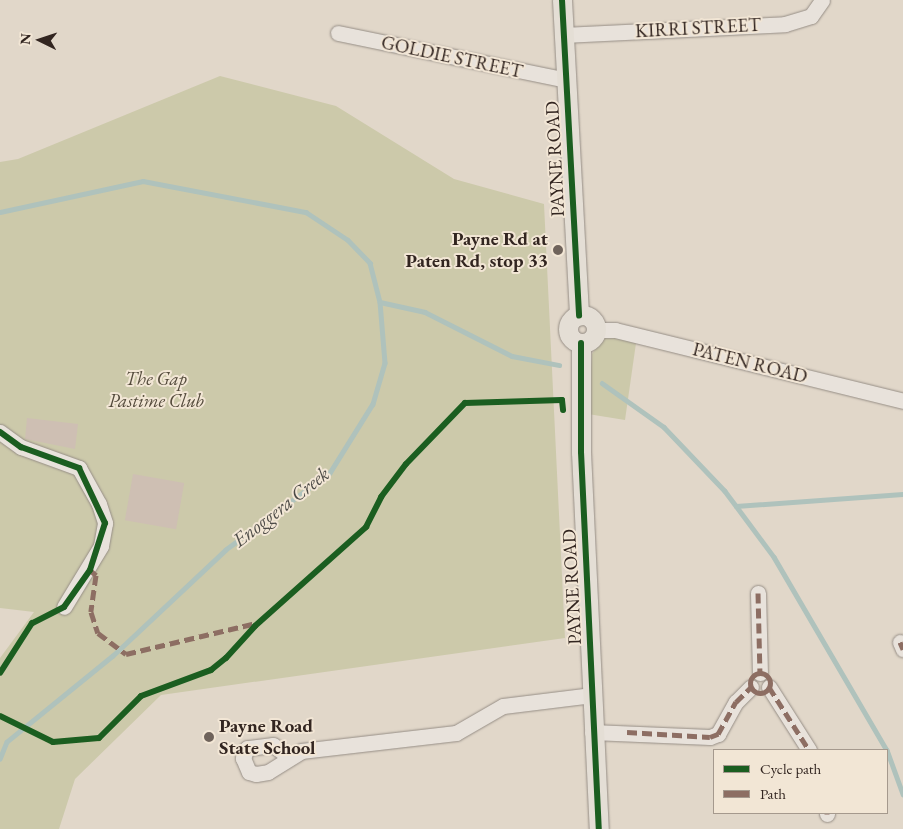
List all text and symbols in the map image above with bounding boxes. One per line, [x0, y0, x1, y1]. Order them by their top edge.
street label: KIRRI STREET [634, 13, 762, 43]
north arrow [15, 15, 65, 65]
street label: GOLDIE STREET [379, 31, 525, 83]
text: N [16, 33, 34, 45]
street label: PAYNE ROAD [541, 100, 569, 218]
place label: Payne Rd at Paten Rd, stop 33 [406, 228, 548, 272]
marker: Payne Rd at Paten Rd, stop 33 [552, 244, 564, 256]
street label: PATEN ROAD [690, 338, 810, 388]
park label: The Gap Pastime Club [108, 368, 204, 412]
water label: Enoggera Creek [228, 462, 334, 552]
street label: PAYNE ROAD [558, 528, 586, 646]
place label: Payne Road State School [219, 715, 316, 759]
marker: Payne Road State School [203, 731, 215, 743]
legend [713, 749, 888, 814]
text: Cycle path [760, 759, 821, 778]
text: Path [760, 784, 786, 803]

